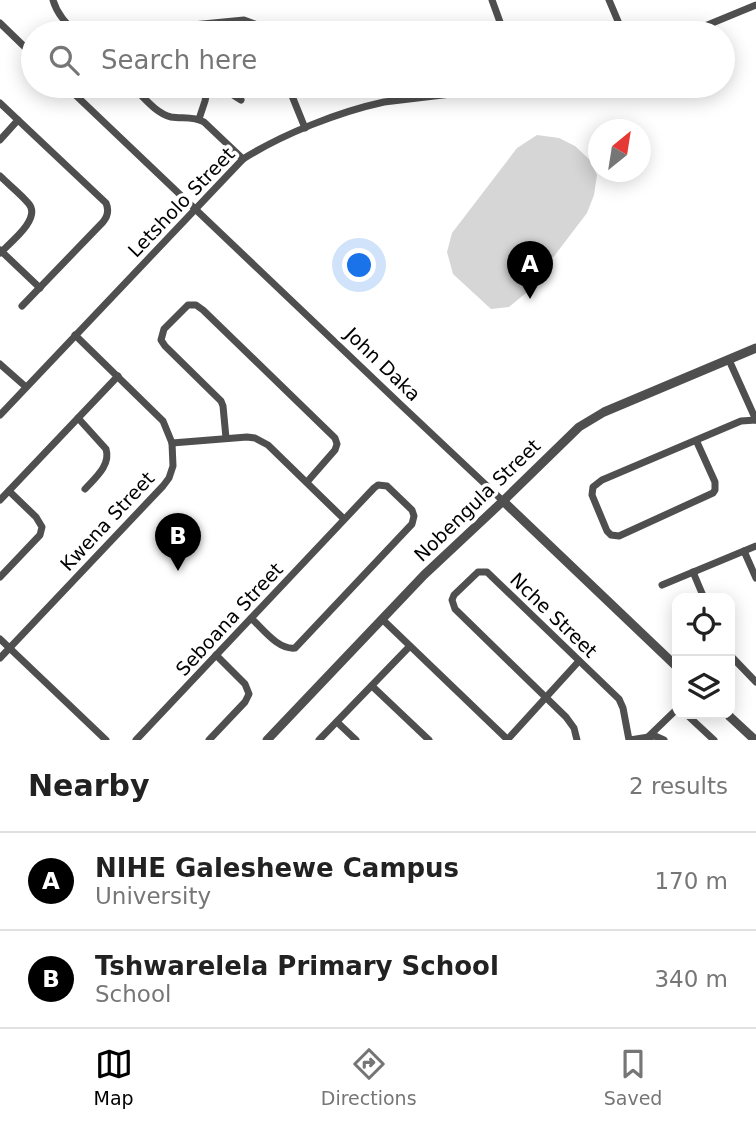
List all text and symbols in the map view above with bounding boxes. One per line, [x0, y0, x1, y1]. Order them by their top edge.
search box [21, 21, 735, 98]
icon: search [45, 41, 83, 79]
text: Search here [101, 45, 257, 75]
north arrow [588, 119, 651, 182]
street label: Letsholo Street [123, 143, 239, 261]
pin: A [507, 241, 553, 299]
your location [342, 248, 376, 282]
street label: John Daka [340, 322, 425, 405]
street label: Nobengula Street [409, 434, 545, 566]
street label: Kwena Street [56, 467, 158, 575]
pin: B [155, 513, 201, 571]
street label: Seboana Street [171, 558, 287, 680]
street label: Nche Street [506, 568, 602, 662]
map controls [672, 593, 735, 719]
button: locate [672, 593, 735, 656]
button: layers [672, 656, 735, 719]
text: Nearby [28, 768, 150, 803]
text: 2 results [629, 773, 728, 799]
text: NIHE Galeshewe Campus [95, 853, 459, 883]
text: A [42, 868, 60, 894]
text: 170 m [654, 868, 728, 894]
text: University [95, 883, 211, 909]
text: Tshwarelela Primary School [95, 951, 499, 981]
text: B [42, 966, 60, 992]
text: 340 m [654, 966, 728, 992]
text: School [95, 981, 171, 1007]
tab: Map [94, 1045, 134, 1109]
tab: Directions [321, 1045, 417, 1109]
tab: Saved [604, 1045, 662, 1109]

